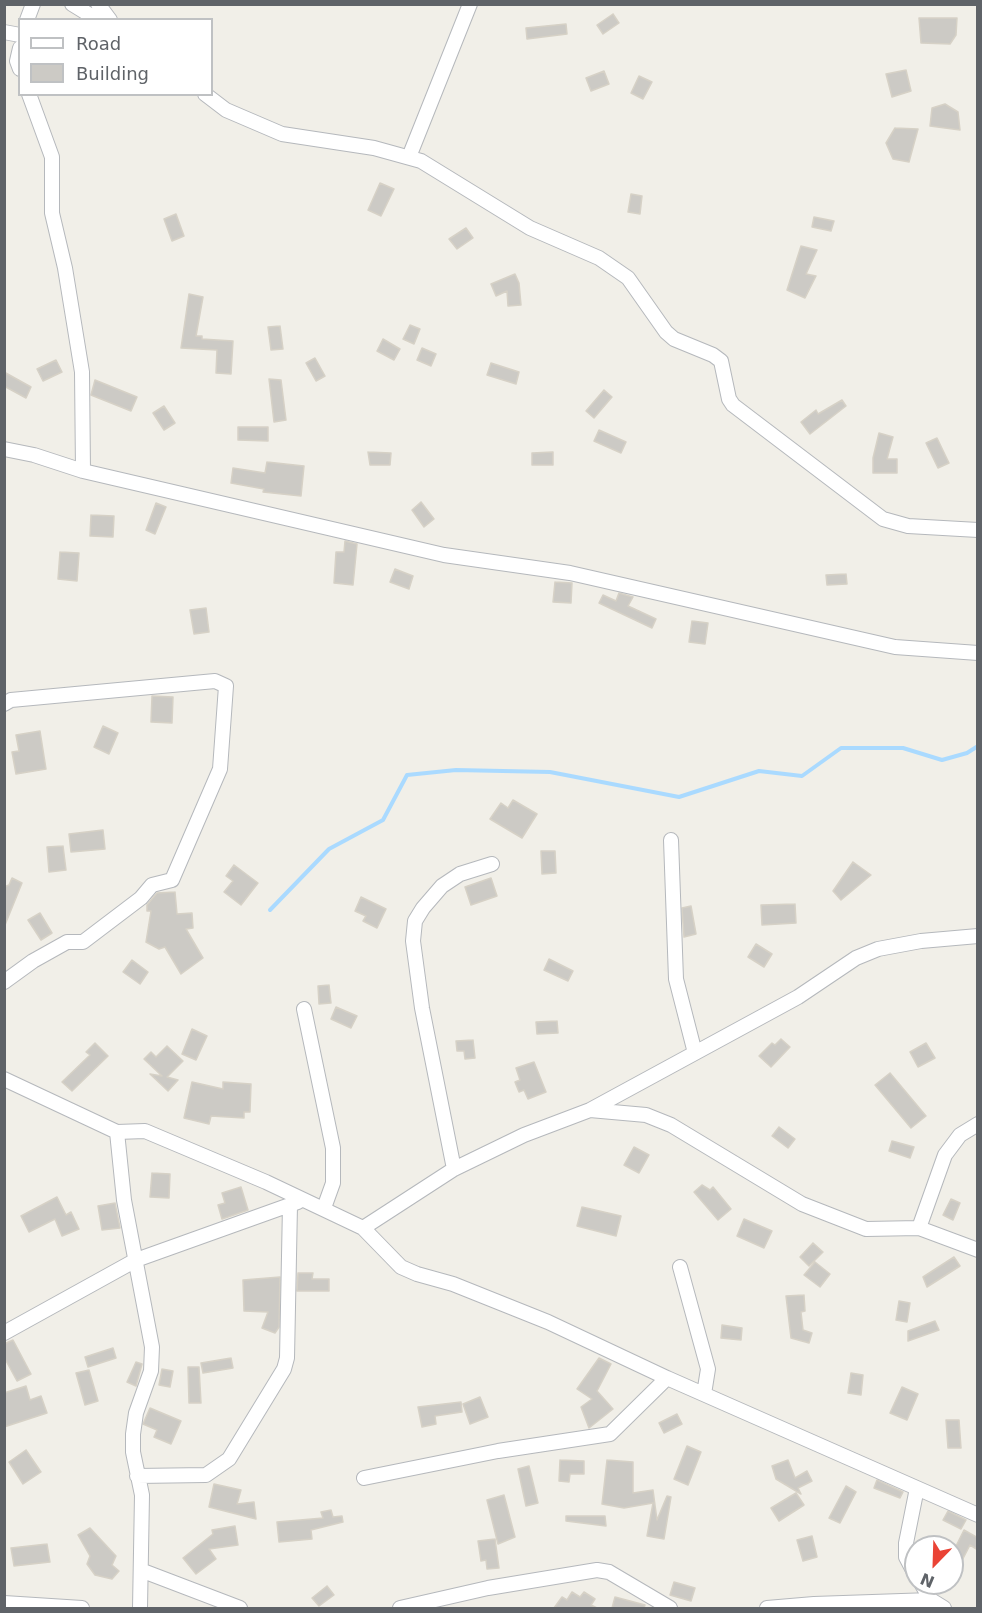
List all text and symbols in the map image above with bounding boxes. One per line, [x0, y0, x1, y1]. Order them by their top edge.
legend [18, 18, 213, 96]
text: Road [76, 33, 121, 54]
text: Building [76, 63, 149, 84]
north arrow [904, 1535, 964, 1595]
text: N [918, 1569, 937, 1592]

